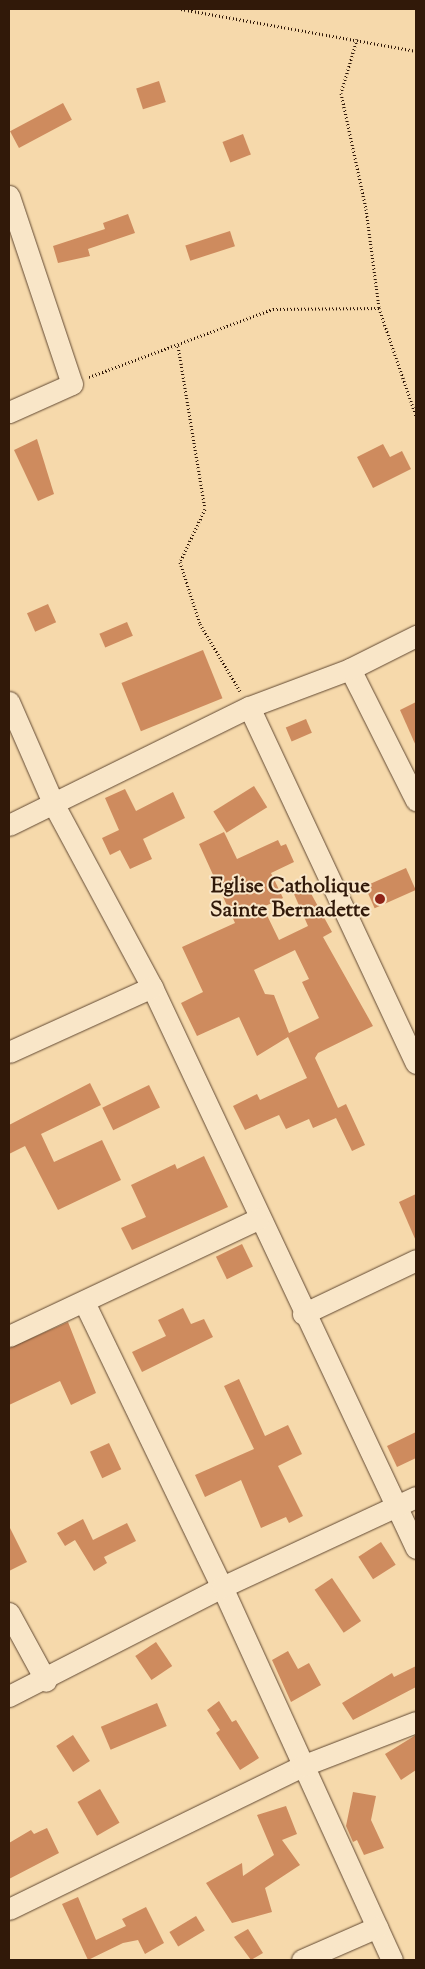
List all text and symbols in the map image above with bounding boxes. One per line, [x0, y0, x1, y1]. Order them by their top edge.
place label: Eglise Catholique Sainte Bernadette [210, 874, 370, 924]
marker: Eglise Catholique Sainte Bernadette [374, 893, 386, 905]

